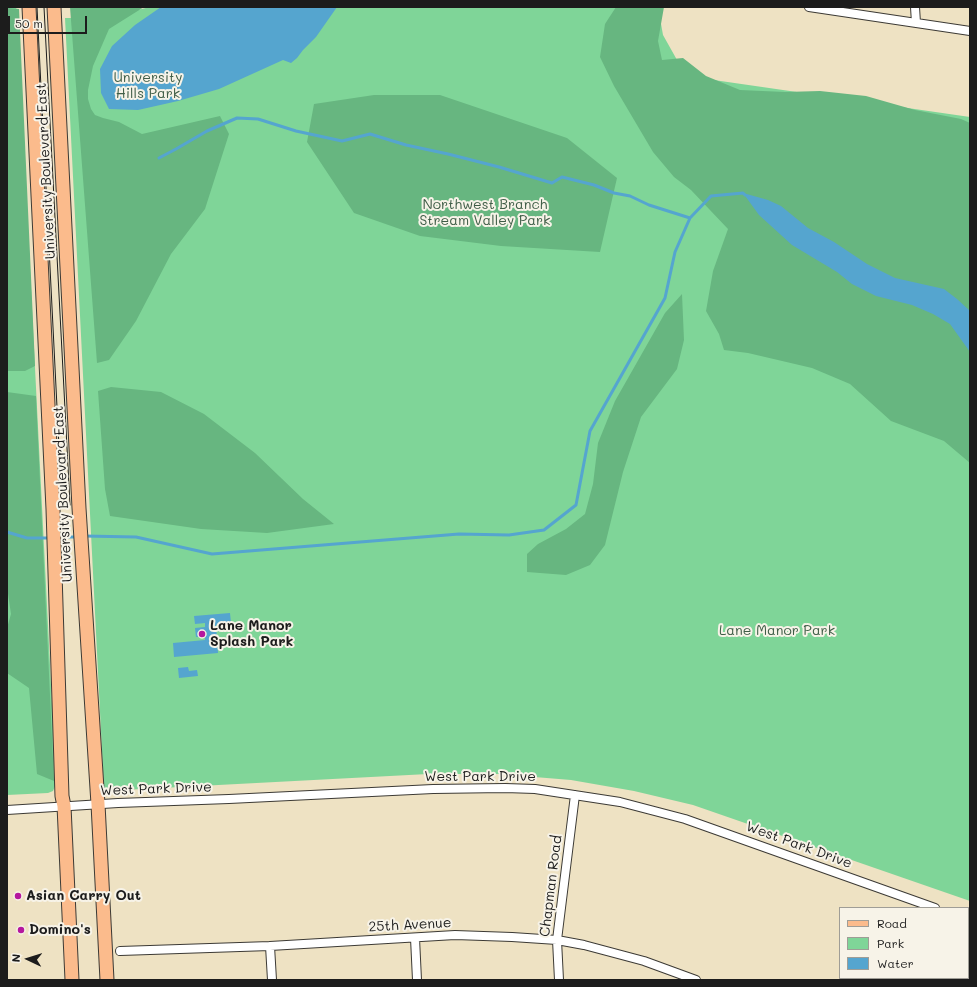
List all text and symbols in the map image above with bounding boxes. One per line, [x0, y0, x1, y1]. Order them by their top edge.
scale bar [10, 8, 89, 34]
text: 50 m [15, 15, 43, 31]
park label: University Hills Park [113, 70, 183, 102]
street label: University Boulevard East [33, 82, 59, 260]
park label: Northwest Branch Stream Valley Park [419, 197, 551, 230]
street label: University Boulevard East [50, 405, 76, 583]
place label: Lane Manor Splash Park [210, 618, 293, 650]
park label: Lane Manor Park [719, 623, 835, 639]
marker: Lane Manor Splash Park [197, 629, 207, 639]
street label: West Park Drive [424, 769, 536, 785]
street label: West Park Drive [100, 779, 212, 799]
street label: West Park Drive [744, 818, 854, 872]
street label: Chapman Road [536, 834, 566, 938]
place label: Asian Carry Out [26, 888, 141, 904]
marker: Asian Carry Out [13, 891, 23, 901]
legend [839, 907, 969, 979]
street label: 25th Avenue [368, 914, 452, 936]
text: Road [877, 915, 907, 931]
place label: Domino's [29, 922, 91, 938]
marker: Domino's [16, 925, 26, 935]
text: Park [877, 935, 904, 951]
north arrow [8, 939, 48, 979]
text: N [8, 953, 23, 963]
text: Water [877, 955, 914, 971]

